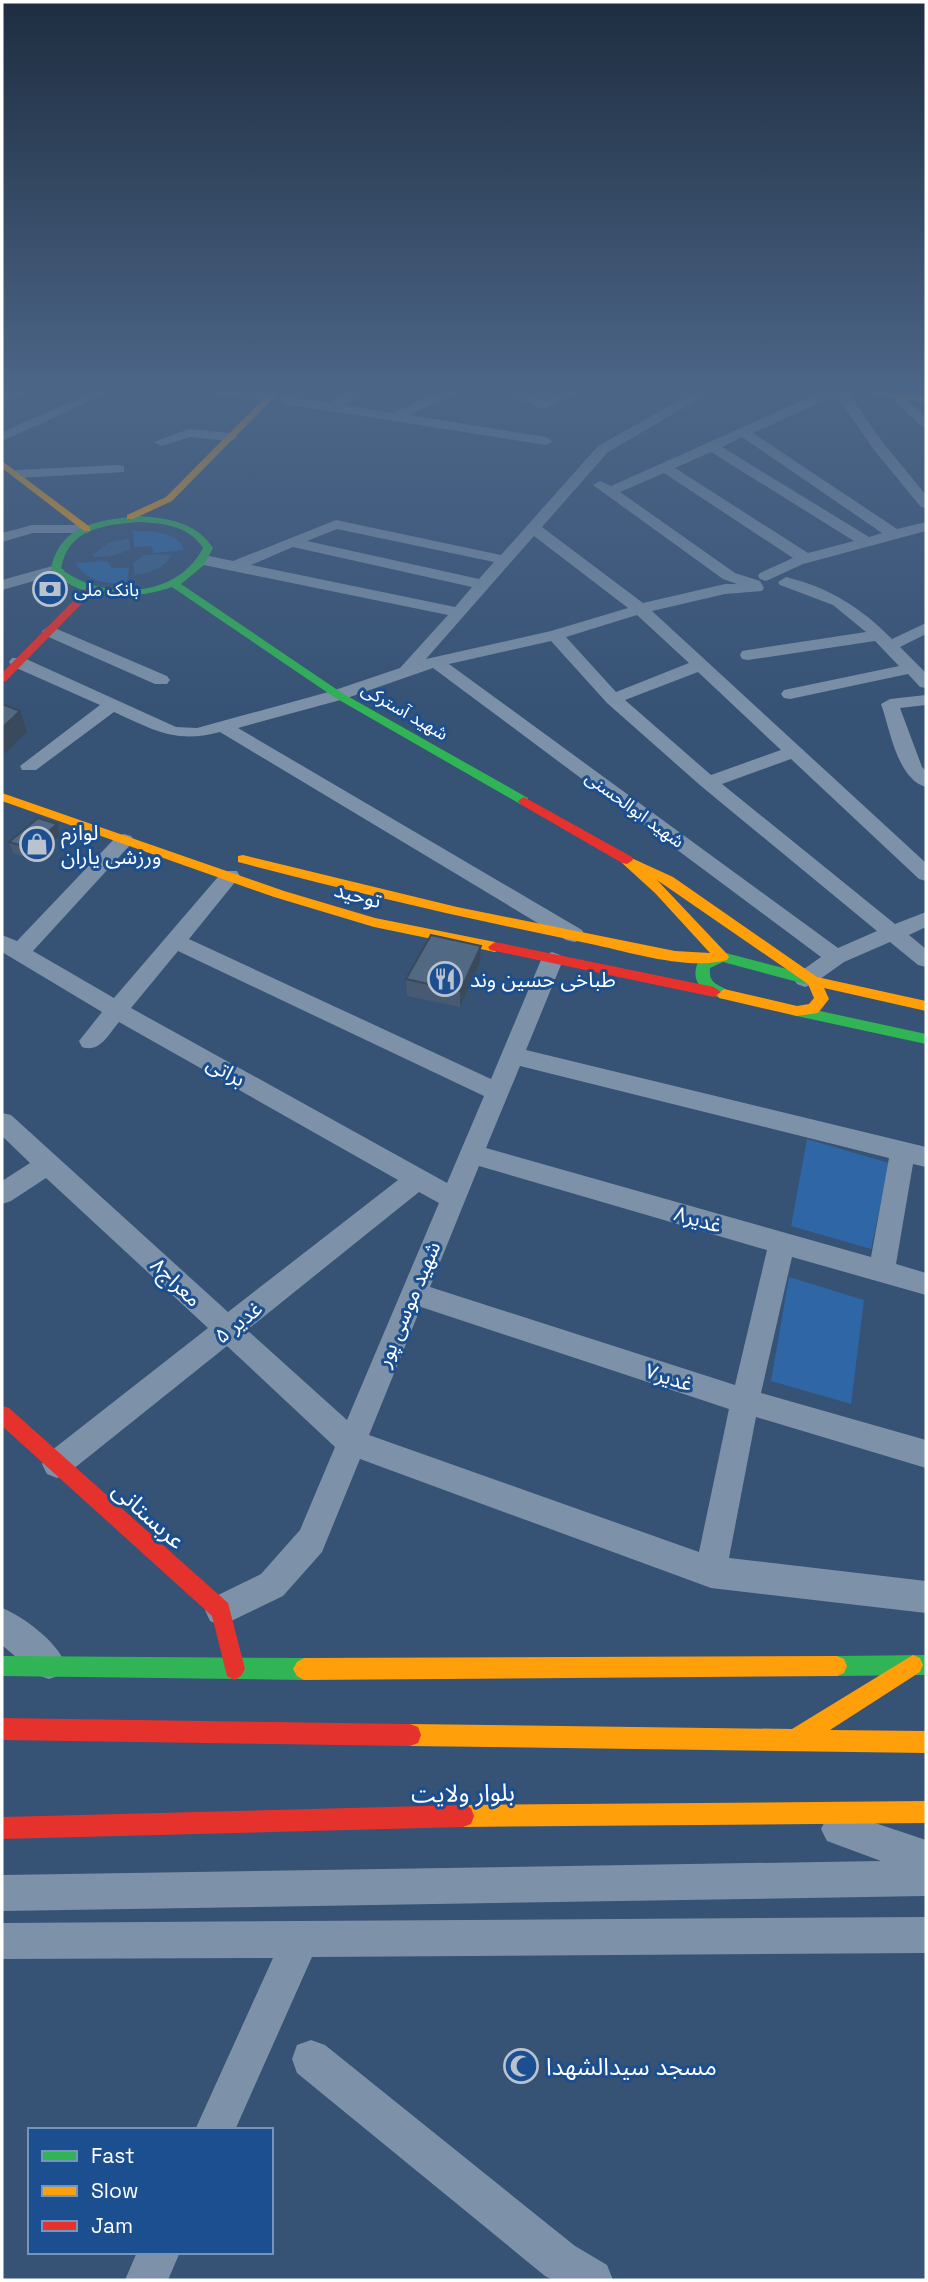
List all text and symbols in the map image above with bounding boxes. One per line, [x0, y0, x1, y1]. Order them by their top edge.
bank icon: بانک ملی [31, 570, 69, 608]
place label: بانک ملی [74, 578, 139, 601]
street label: شهید آسترکی [358, 677, 452, 745]
street label: شهید ابوالحسنی [581, 765, 689, 853]
place label: لوازم ورزشی یاران [61, 819, 161, 870]
shop icon: لوازم ورزشی یاران [18, 825, 56, 863]
street label: توحید [332, 876, 384, 914]
restaurant icon: طباخی حسین وند [426, 960, 464, 998]
place label: طباخی حسین وند [470, 966, 616, 993]
street label: براتی [202, 1049, 250, 1093]
street label: غدیر۸ [671, 1199, 725, 1239]
street label: شهید موسی پور [369, 1237, 447, 1372]
street label: معراج۸ [143, 1252, 207, 1314]
street label: غدیر ۵ [209, 1295, 267, 1349]
street label: غدیر۷ [642, 1357, 696, 1397]
street label: عربستانی [106, 1474, 192, 1556]
street label: بلوار ولایت [411, 1777, 515, 1809]
mosque icon: مسجد سیدالشهدا [502, 2047, 540, 2085]
place label: مسجد سیدالشهدا [546, 2051, 717, 2082]
legend [28, 2128, 273, 2254]
text: Fast [91, 2142, 135, 2169]
text: Slow [91, 2177, 139, 2204]
text: Jam [91, 2212, 133, 2239]

